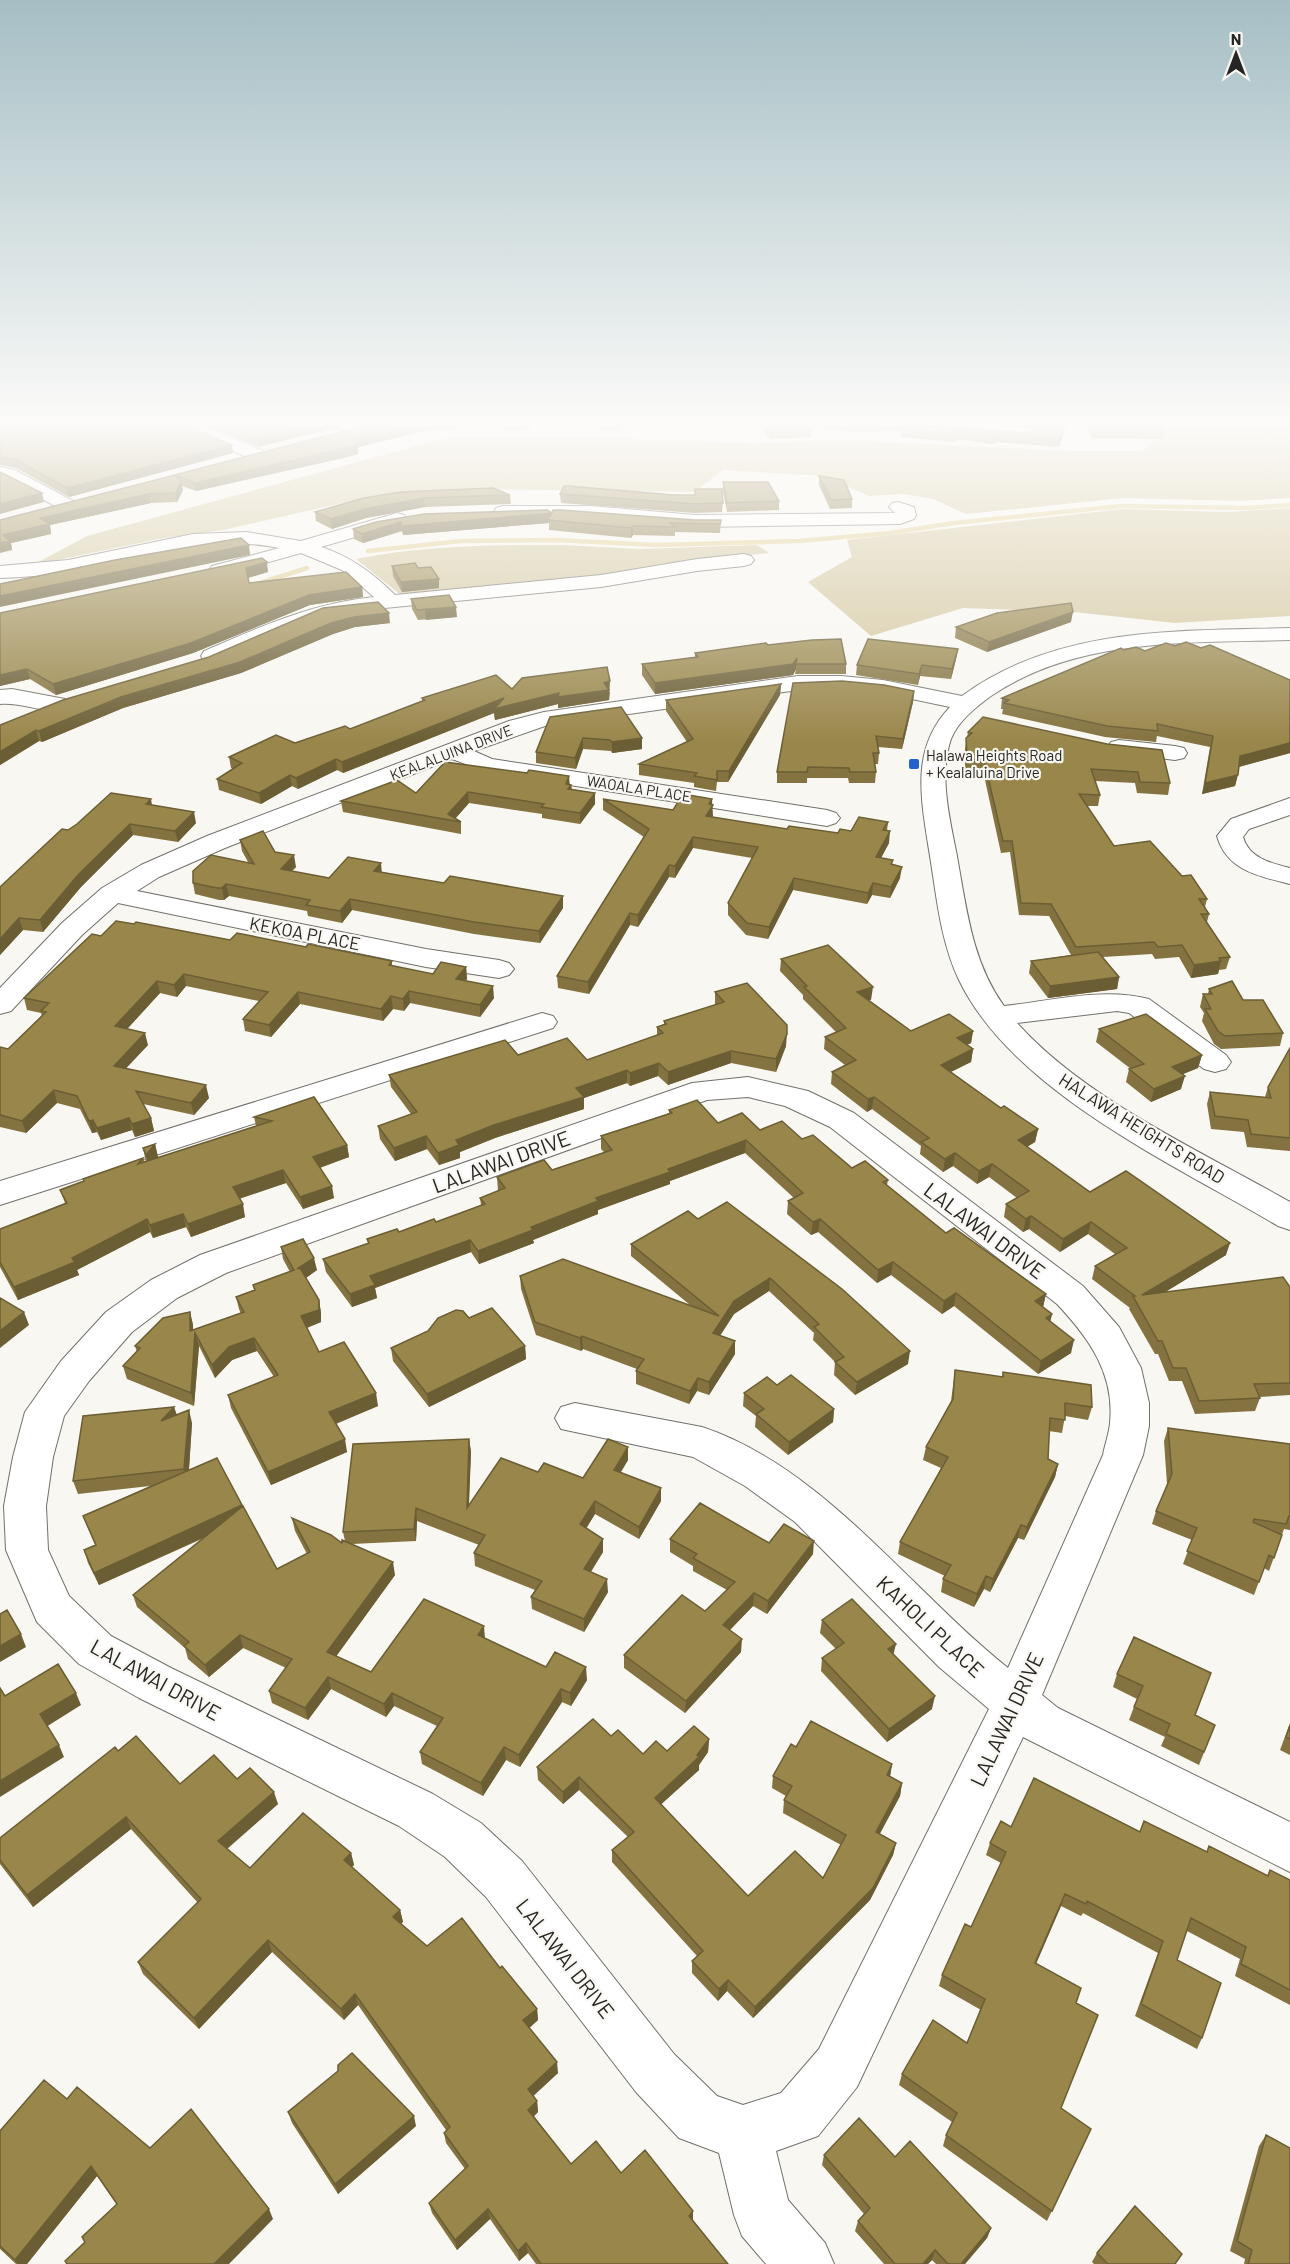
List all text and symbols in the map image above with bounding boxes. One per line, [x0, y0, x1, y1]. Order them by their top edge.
north arrow [1206, 24, 1266, 84]
text: N [1231, 29, 1241, 48]
street label: KEALALUINA DRIVE [387, 720, 515, 784]
place label: Halawa Heights Road + Kealaluina Drive [926, 746, 1062, 781]
marker: Halawa Heights Road + Kealaluina Drive [907, 757, 921, 771]
street label: WAOALA PLACE [585, 771, 693, 805]
street label: KEKOA PLACE [248, 911, 362, 955]
street label: HALAWA HEIGHTS ROAD [1055, 1068, 1229, 1188]
street label: LALAWAI DRIVE [429, 1124, 573, 1198]
street label: LALAWAI DRIVE [920, 1176, 1050, 1284]
street label: KAHOLI PLACE [872, 1570, 990, 1682]
street label: LALAWAI DRIVE [87, 1633, 225, 1725]
street label: LALAWAI DRIVE [964, 1648, 1048, 1790]
street label: LALAWAI DRIVE [512, 1893, 620, 2023]

